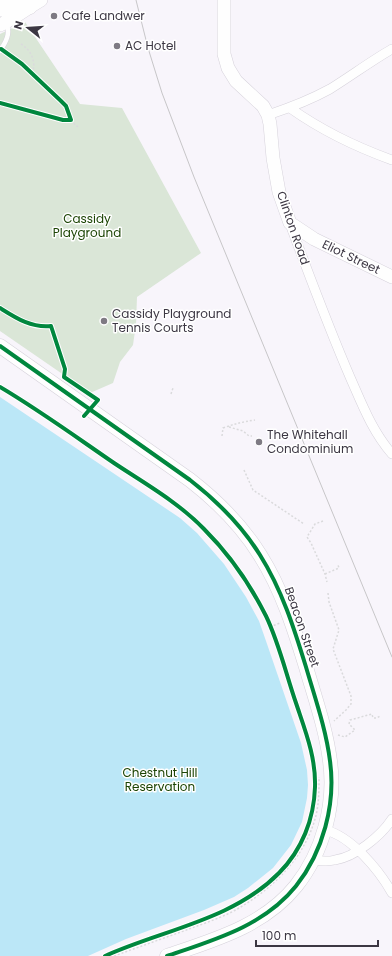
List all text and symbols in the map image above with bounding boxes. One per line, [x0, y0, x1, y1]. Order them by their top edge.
place label: Cafe Landwer [62, 7, 145, 24]
north arrow [8, 8, 48, 48]
marker: Cafe Landwer [49, 11, 59, 21]
text: N [10, 19, 27, 31]
place label: AC Hotel [125, 37, 176, 54]
marker: AC Hotel [112, 41, 122, 51]
street label: Clinton Road [273, 189, 314, 267]
park label: Cassidy Playground [53, 210, 121, 241]
street label: Eliot Street [319, 235, 383, 278]
place label: Cassidy Playground Tennis Courts [112, 305, 231, 336]
marker: Cassidy Playground Tennis Courts [99, 316, 109, 326]
place label: The Whitehall Condominium [267, 426, 353, 457]
marker: The Whitehall Condominium [254, 437, 264, 447]
street label: Beacon Street [281, 584, 324, 669]
park label: Chestnut Hill Reservation [122, 764, 198, 795]
scale bar [256, 922, 378, 948]
text: 100 m [262, 927, 296, 944]

